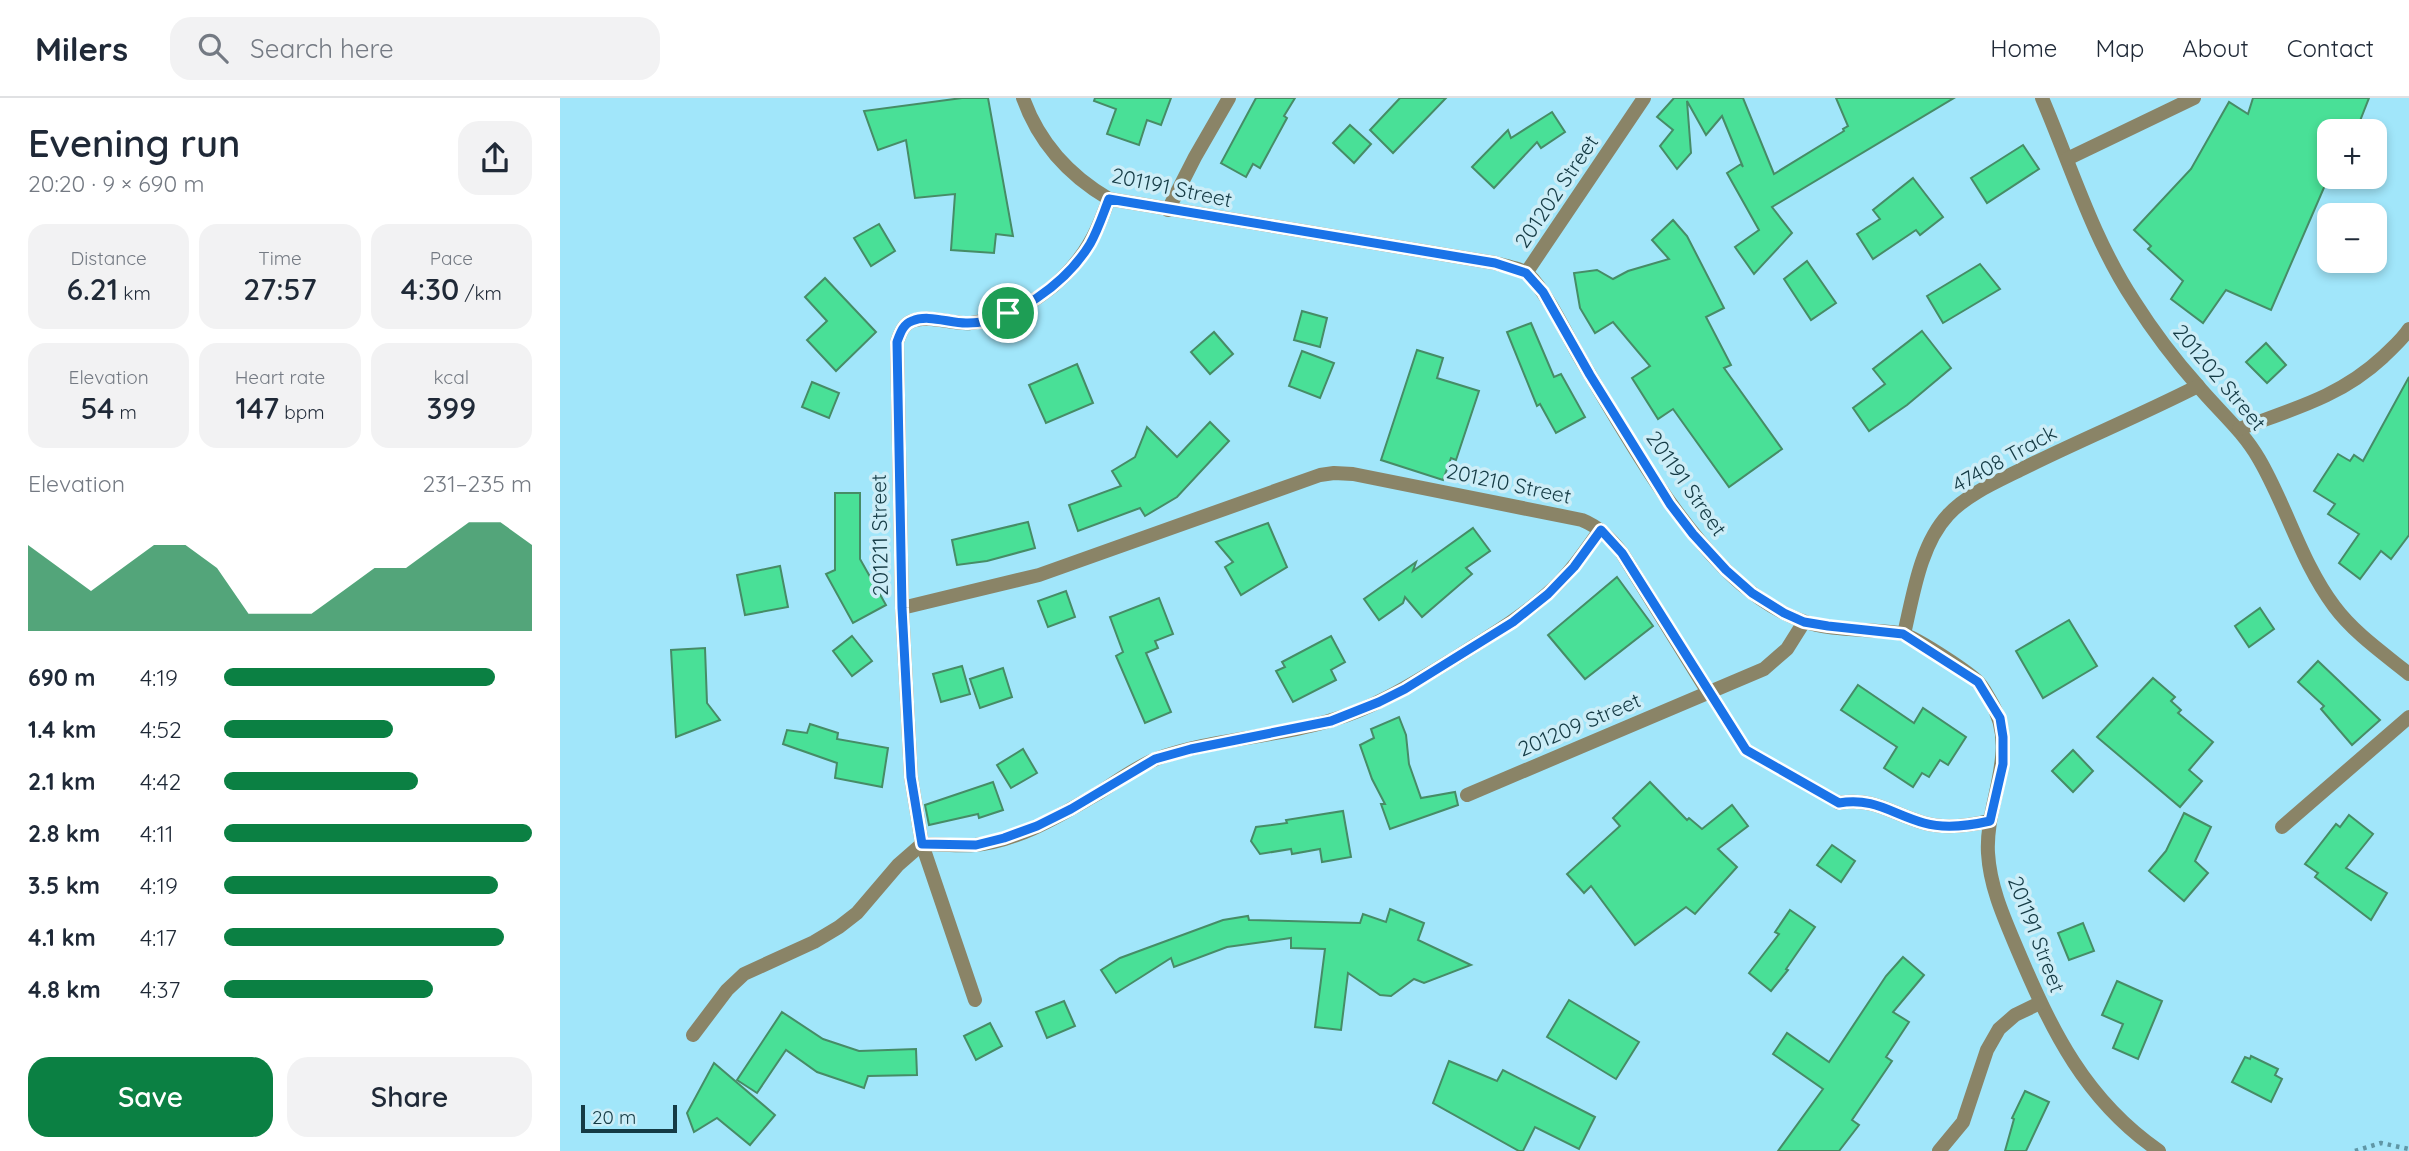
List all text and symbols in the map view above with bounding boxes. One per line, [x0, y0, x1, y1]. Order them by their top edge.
search box [170, 17, 660, 80]
text: Milers [35, 28, 128, 69]
icon: search [194, 29, 232, 67]
text: Search here [250, 32, 394, 65]
text: Home [1990, 33, 2057, 63]
text: Map [2095, 33, 2144, 63]
text: About [2182, 33, 2249, 63]
text: Contact [2287, 33, 2374, 63]
text: Evening run [28, 119, 241, 167]
map controls [2317, 119, 2387, 273]
button: + [2317, 119, 2387, 189]
button: share [458, 121, 532, 195]
street label: 201202 Street [1509, 130, 1603, 252]
street label: 201191 Street [1109, 162, 1235, 212]
text: 20:20 · 9 × 690 m [28, 169, 204, 198]
button: − [2317, 203, 2387, 273]
text: Distance [71, 246, 147, 270]
text: Time [258, 246, 302, 270]
text: Pace [430, 246, 473, 270]
text: 6.21 [67, 270, 118, 308]
text: 27:57 [243, 270, 317, 308]
text: 4:30 [401, 270, 459, 308]
text: km [118, 281, 151, 305]
text: /km [459, 281, 502, 305]
pin [978, 283, 1038, 343]
icon: arrive [989, 294, 1027, 332]
street label: 201202 Street [2168, 319, 2272, 435]
text: Elevation [69, 365, 149, 389]
text: Heart rate [235, 365, 325, 389]
text: kcal [434, 365, 469, 389]
text: 54 [80, 389, 114, 427]
text: 147 [235, 389, 279, 427]
text: 399 [426, 389, 476, 427]
text: m [114, 400, 137, 424]
text: bpm [279, 400, 325, 424]
street label: 47408 Track [1947, 419, 2061, 497]
street label: 201191 Street [1641, 425, 1733, 541]
street label: 201210 Street [1444, 457, 1574, 509]
text: Elevation [28, 469, 125, 498]
text: 231–235 m [422, 469, 532, 498]
street label: 201211 Street [865, 474, 893, 596]
text: 690 m [28, 663, 96, 692]
text: 4:19 [140, 663, 178, 692]
street label: 201209 Street [1514, 686, 1644, 762]
text: 1.4 km [28, 715, 96, 744]
text: 4:52 [140, 715, 182, 744]
text: 2.1 km [28, 767, 95, 796]
text: 4:42 [140, 767, 181, 796]
text: 2.8 km [28, 819, 100, 848]
text: 4:11 [140, 819, 173, 848]
text: 3.5 km [28, 871, 100, 900]
text: 4:19 [140, 871, 178, 900]
street label: 201191 Street [2003, 872, 2071, 996]
text: 4.1 km [28, 923, 96, 952]
text: 4:17 [140, 923, 177, 952]
text: 4.8 km [28, 975, 101, 1004]
text: 4:37 [140, 975, 180, 1004]
button: Save [28, 1057, 273, 1137]
button: Share [287, 1057, 532, 1137]
scale bar [581, 1102, 677, 1134]
text: 20 m [592, 1105, 636, 1129]

